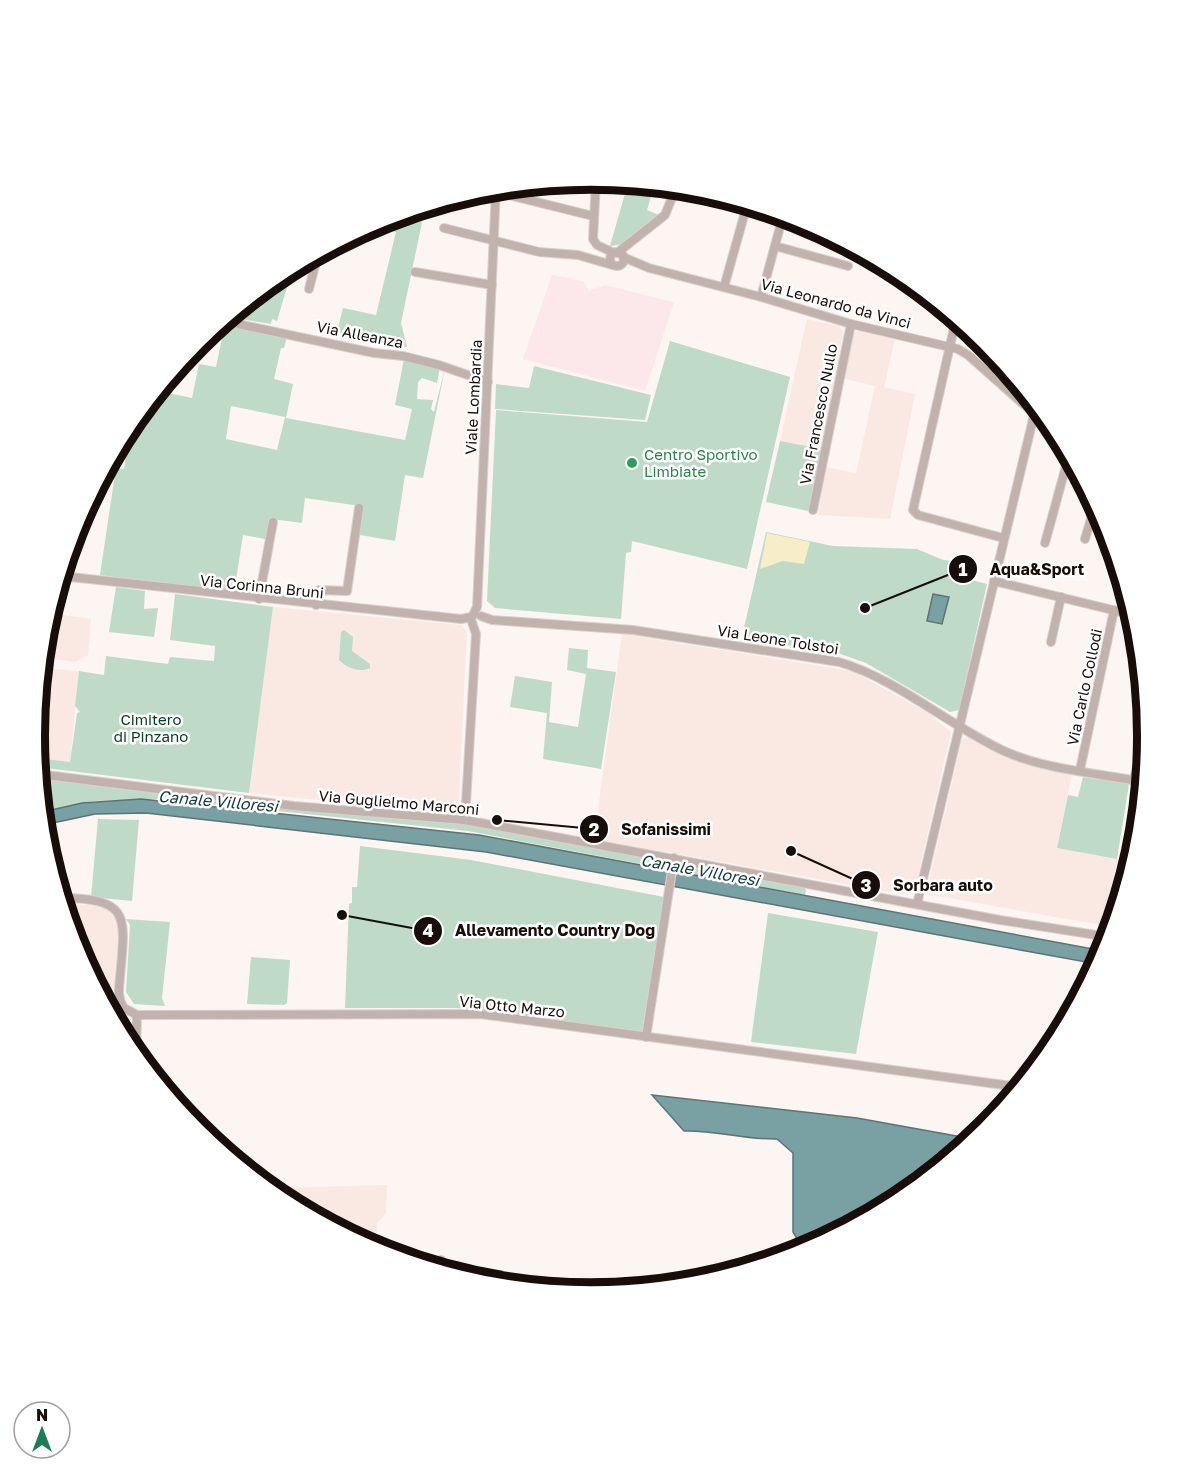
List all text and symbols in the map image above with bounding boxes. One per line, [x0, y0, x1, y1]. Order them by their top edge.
street label: Via Leonardo da Vinci [759, 274, 913, 332]
street label: Via Alleanza [315, 317, 405, 351]
street label: Viale Lombardia [461, 339, 485, 455]
street label: Via Francesco Nullo [795, 342, 841, 486]
place label: Centro Sportivo Limbiate [644, 445, 758, 480]
marker: Centro Sportivo Limbiate [625, 456, 639, 470]
callout: Aqua&Sport [948, 552, 1096, 586]
text: 1 [958, 558, 968, 580]
text: Aqua&Sport [990, 559, 1084, 579]
street label: Via Corinna Bruni [199, 571, 325, 601]
street label: Via Leone Tolstoi [716, 621, 840, 657]
street label: Via Carlo Collodi [1063, 627, 1105, 747]
park label: Cimitero di Pinzano [114, 710, 188, 745]
water label: Canale Villoresi [157, 786, 280, 816]
street label: Via Guglielmo Marconi [318, 786, 480, 818]
callout: Sofanissimi [579, 812, 723, 846]
text: 2 [589, 818, 600, 840]
text: Sofanissimi [621, 819, 711, 839]
water label: Canale Villoresi [639, 850, 762, 891]
callout: Sorbara auto [851, 868, 1005, 902]
text: 3 [861, 874, 872, 896]
text: Sorbara auto [893, 875, 993, 895]
callout: Allevamento Country Dog [413, 914, 667, 948]
text: 4 [422, 919, 434, 941]
text: Allevamento Country Dog [455, 920, 655, 940]
street label: Via Otto Marzo [458, 992, 566, 1020]
north arrow [12, 1400, 72, 1460]
text: N [36, 1405, 48, 1425]

